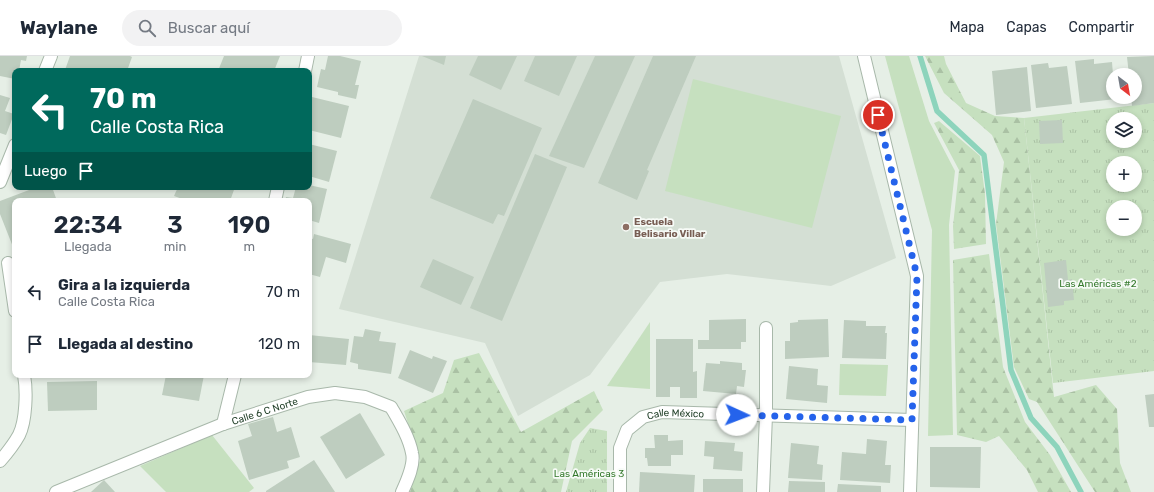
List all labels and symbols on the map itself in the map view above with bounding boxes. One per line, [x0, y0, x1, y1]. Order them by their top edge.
north arrow [1106, 68, 1142, 104]
pin [861, 98, 895, 132]
place label: Escuela Belisario Villar [634, 216, 706, 240]
marker: Escuela Belisario Villar [621, 222, 631, 232]
park label: Las Américas #2 [1059, 278, 1137, 290]
position arrow [716, 394, 758, 436]
street label: Calle 6 C Norte [230, 395, 300, 428]
street label: Calle México [646, 407, 705, 423]
park label: Las Américas 3 [554, 468, 624, 480]

